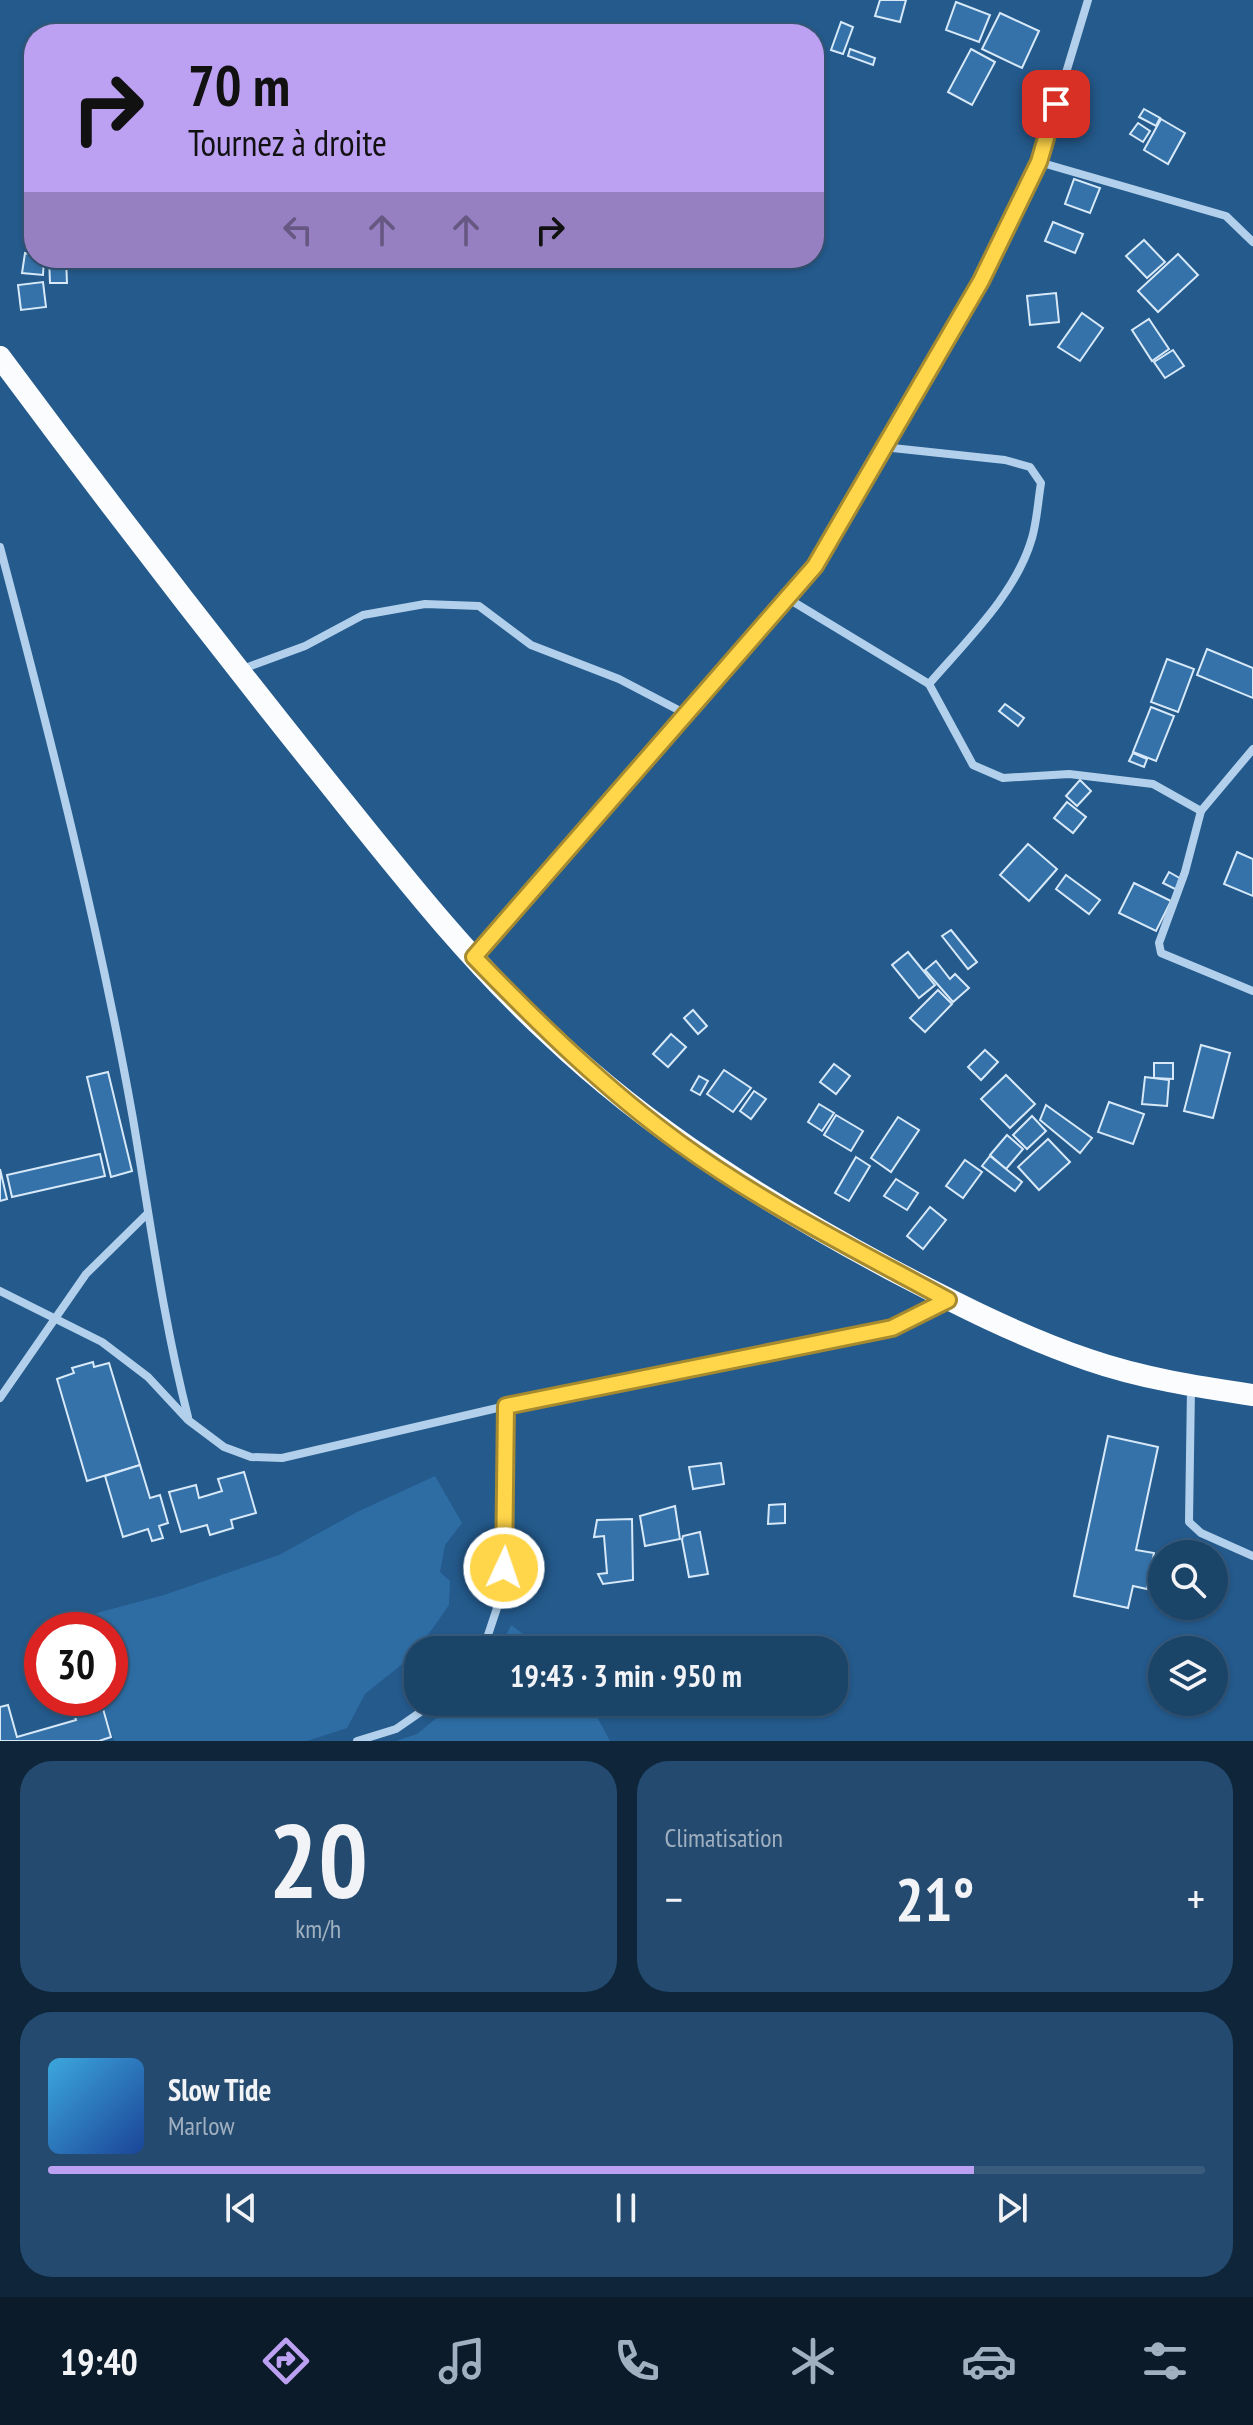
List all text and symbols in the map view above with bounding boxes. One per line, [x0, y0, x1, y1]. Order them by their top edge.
text: 70 m [188, 49, 290, 121]
icon: right [56, 56, 160, 160]
pin [1022, 70, 1090, 138]
icon: arrive [1034, 82, 1078, 126]
text: Tournez à droite [188, 119, 387, 166]
icon: left [276, 208, 320, 252]
icon: ahead [360, 208, 404, 252]
icon: ahead [444, 208, 488, 252]
icon: right [528, 208, 572, 252]
position arrow [462, 1526, 546, 1610]
map controls [1148, 1540, 1228, 1716]
button: search [1148, 1540, 1228, 1620]
speed limit sign: 30 [24, 1612, 128, 1716]
button: layers [1148, 1636, 1228, 1716]
text: 19:43 · 3 min · 950 m [510, 1656, 742, 1695]
text: 20 [269, 1792, 368, 1927]
text: Climatisation [665, 1821, 783, 1854]
text: 21° [895, 1860, 974, 1938]
text: − [665, 1870, 683, 1927]
text: + [1187, 1870, 1205, 1927]
text: km/h [295, 1912, 341, 1945]
text: Slow Tide [168, 2070, 271, 2109]
text: Marlow [168, 2109, 234, 2142]
icon: previous [219, 2186, 263, 2230]
icon: pause [604, 2186, 648, 2230]
icon: next [990, 2186, 1034, 2230]
icon: directions [258, 2333, 314, 2389]
icon: music [434, 2333, 490, 2389]
icon: phone [609, 2333, 665, 2389]
icon: climate [785, 2333, 841, 2389]
icon: car [961, 2333, 1017, 2389]
icon: filters [1137, 2333, 1193, 2389]
text: 19:40 [60, 2338, 138, 2385]

